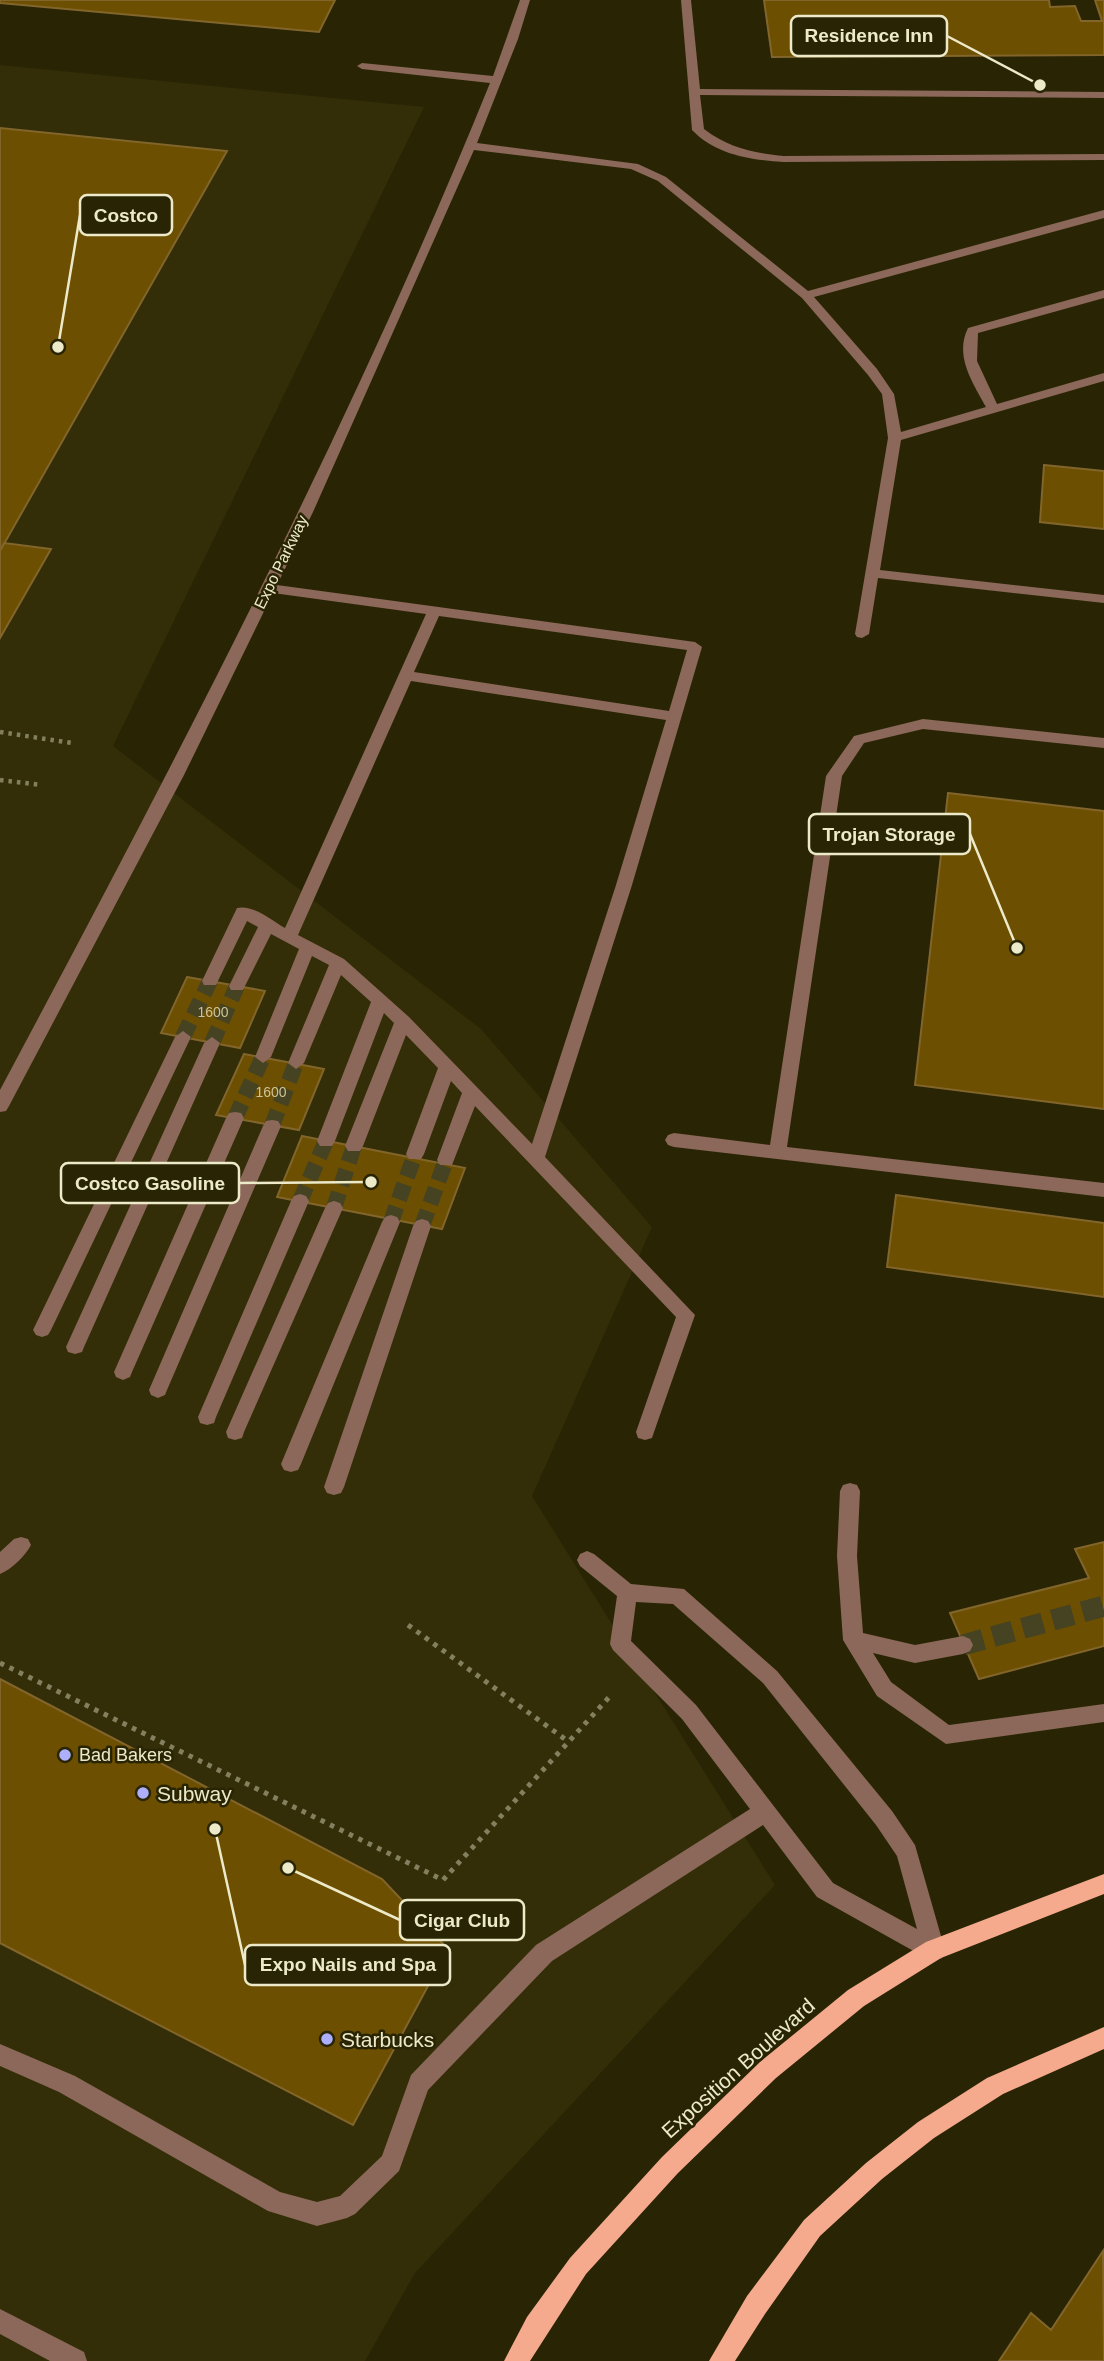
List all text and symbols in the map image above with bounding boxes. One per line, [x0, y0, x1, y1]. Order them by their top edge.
callout: Residence Inn [791, 16, 947, 56]
text: Residence Inn [805, 25, 933, 46]
callout: Costco [80, 195, 172, 235]
text: Costco [94, 205, 158, 226]
street label: Expo Parkway [251, 512, 311, 612]
callout: Trojan Storage [809, 814, 970, 854]
text: Trojan Storage [822, 824, 956, 845]
house number: 1600 [197, 1004, 229, 1020]
house number: 1600 [255, 1084, 287, 1100]
callout: Costco Gasoline [61, 1163, 239, 1203]
text: Costco Gasoline [75, 1173, 225, 1194]
place label: Bad Bakers [79, 1745, 172, 1765]
marker: Bad Bakers [57, 1747, 73, 1763]
place label: Subway [157, 1782, 232, 1805]
marker: Subway [135, 1785, 151, 1801]
callout: Cigar Club [400, 1900, 524, 1940]
text: Cigar Club [414, 1910, 510, 1931]
callout: Expo Nails and Spa [245, 1945, 450, 1985]
text: Expo Nails and Spa [260, 1954, 437, 1975]
street label: Exposition Boulevard [657, 1993, 819, 2143]
place label: Starbucks [341, 2028, 434, 2051]
marker: Starbucks [319, 2031, 335, 2047]

